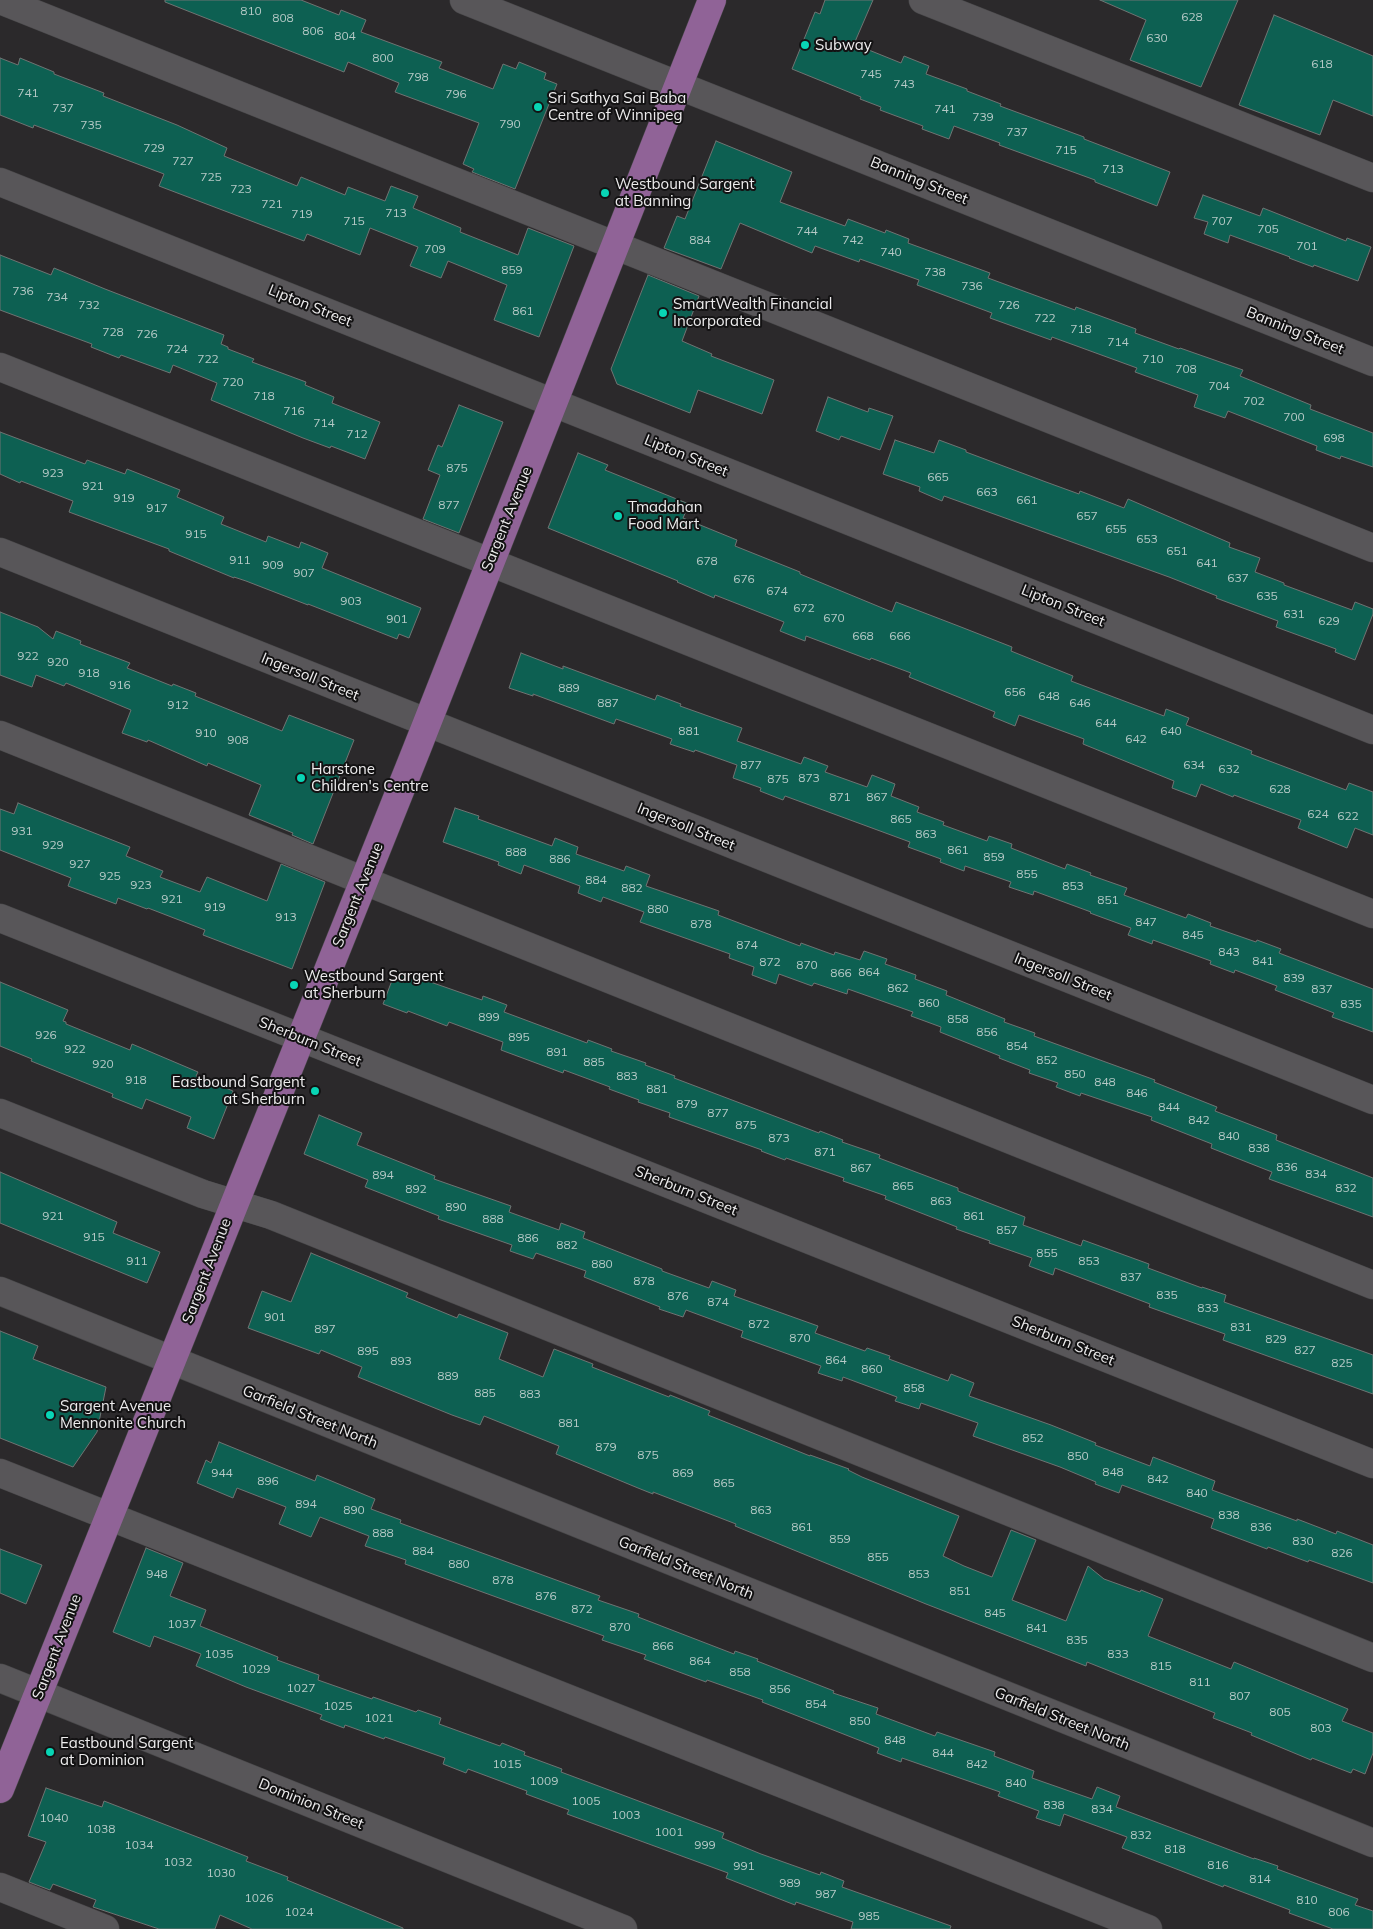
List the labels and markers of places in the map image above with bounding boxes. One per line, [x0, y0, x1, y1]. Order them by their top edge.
place label: Subway [815, 36, 872, 54]
marker: Subway [799, 39, 811, 51]
place label: Sri Sathya Sai Baba Centre of Winnipeg [548, 89, 686, 124]
marker: Sri Sathya Sai Baba Centre of Winnipeg [532, 101, 544, 113]
place label: Westbound Sargent at Banning [615, 175, 754, 210]
marker: Westbound Sargent at Banning [599, 187, 611, 199]
place label: SmartWealth Financial Incorporated [673, 295, 832, 330]
marker: SmartWealth Financial Incorporated [657, 307, 669, 319]
place label: Tmadahan Food Mart [628, 498, 703, 533]
marker: Tmadahan Food Mart [612, 510, 624, 522]
place label: Harstone Children's Centre [311, 760, 429, 795]
marker: Harstone Children's Centre [295, 772, 307, 784]
place label: Westbound Sargent at Sherburn [304, 967, 443, 1002]
marker: Westbound Sargent at Sherburn [288, 979, 300, 991]
place label: Eastbound Sargent at Sherburn [172, 1073, 305, 1108]
marker: Eastbound Sargent at Sherburn [309, 1085, 321, 1097]
place label: Sargent Avenue Mennonite Church [60, 1397, 186, 1432]
marker: Sargent Avenue Mennonite Church [44, 1409, 56, 1421]
place label: Eastbound Sargent at Dominion [60, 1734, 193, 1769]
marker: Eastbound Sargent at Dominion [44, 1746, 56, 1758]

